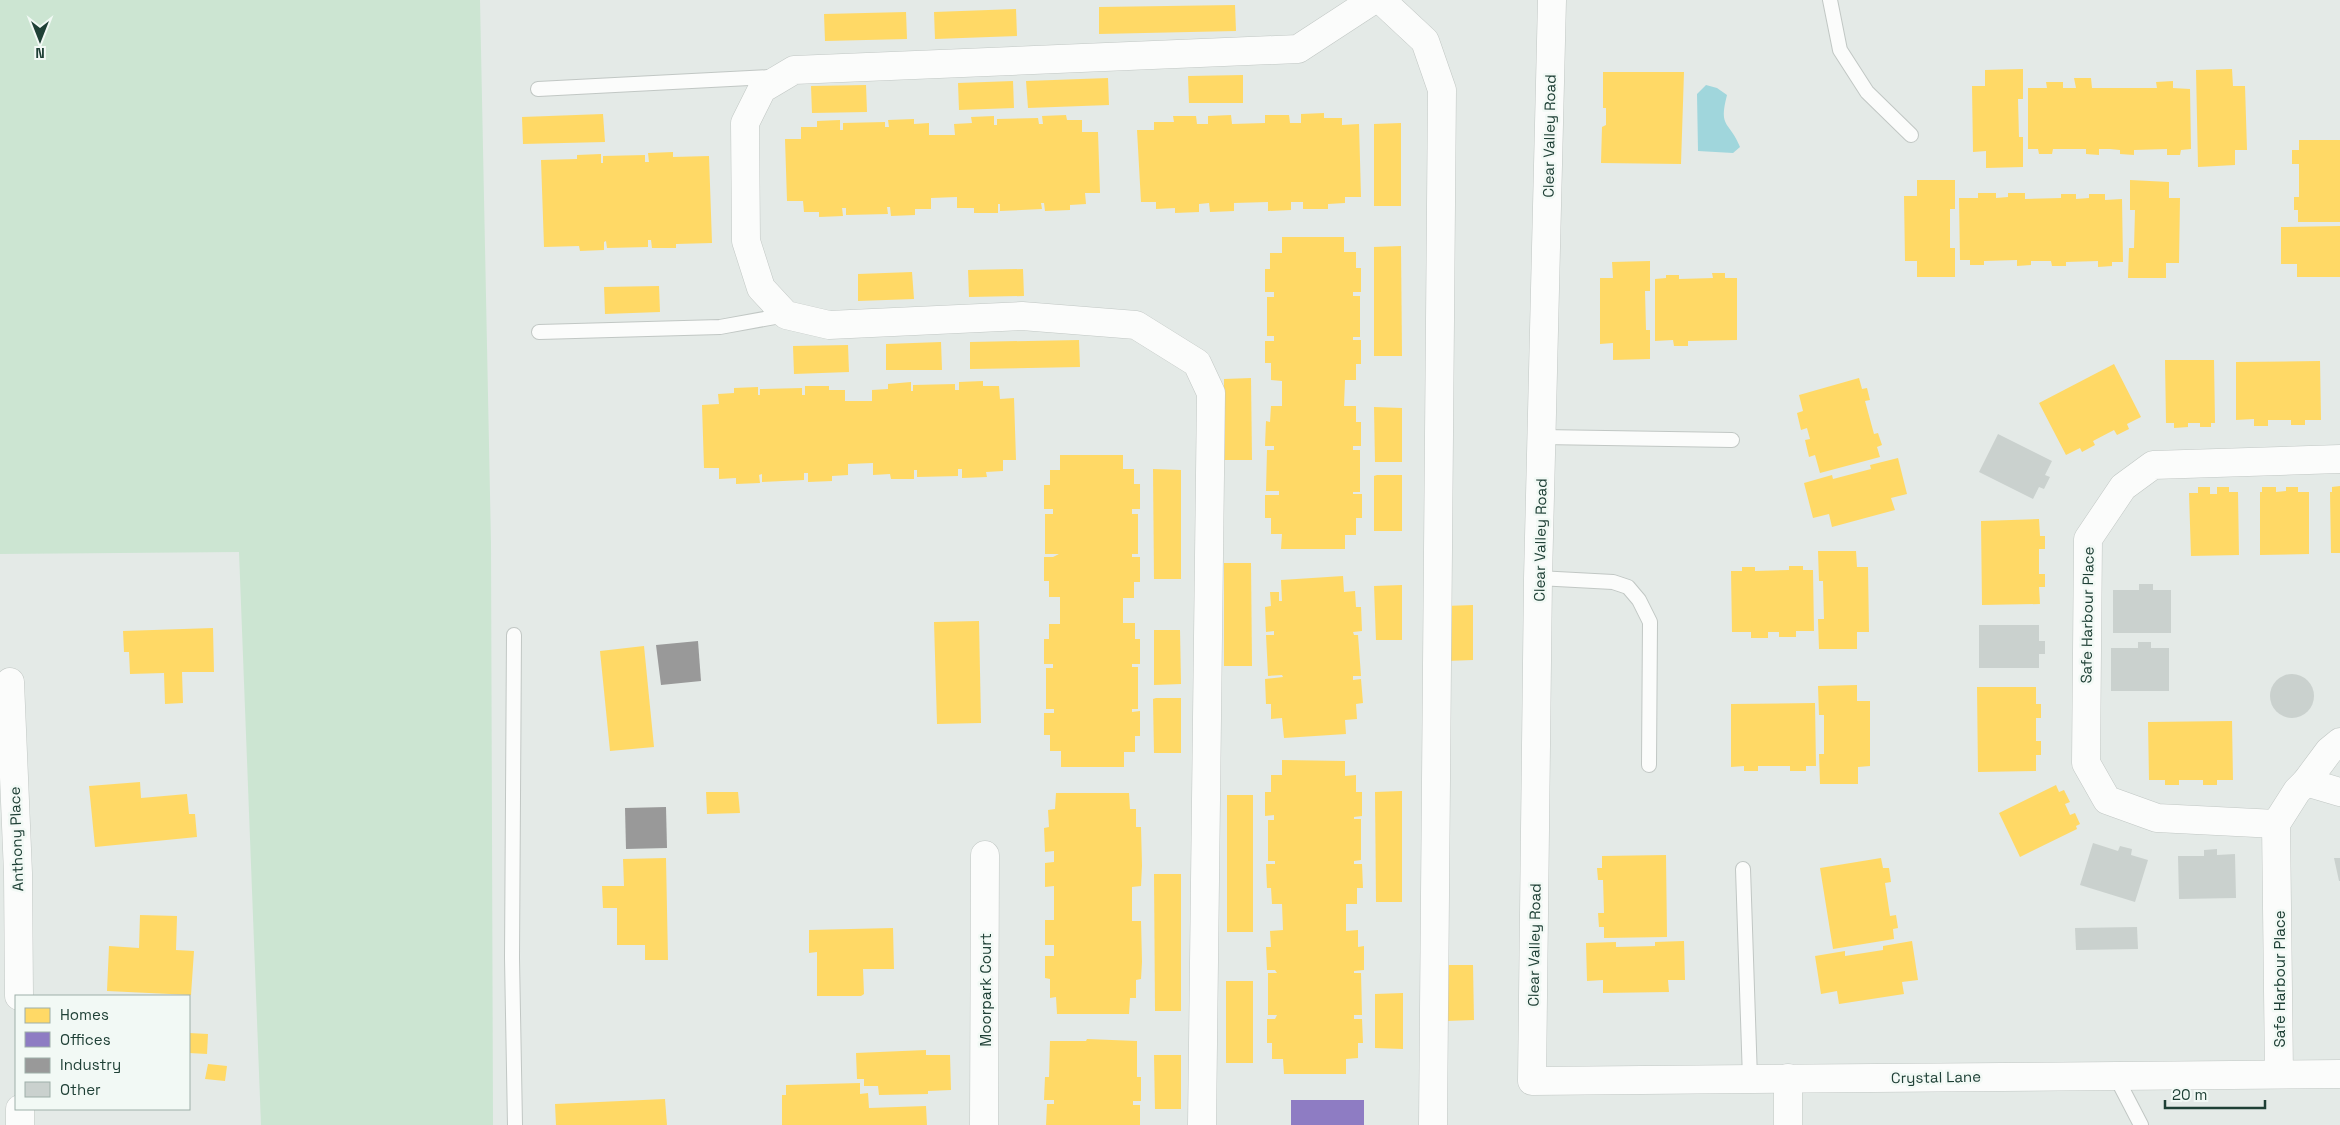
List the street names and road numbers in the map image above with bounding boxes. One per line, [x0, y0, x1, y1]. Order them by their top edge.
street label: Clear Valley Road [1538, 74, 1560, 198]
street label: Clear Valley Road [1529, 478, 1551, 602]
street label: Safe Harbour Place [2076, 546, 2098, 684]
street label: Anthony Place [5, 786, 27, 892]
street label: Clear Valley Road [1523, 883, 1545, 1007]
street label: Safe Harbour Place [2270, 910, 2289, 1048]
street label: Moorpark Court [976, 933, 995, 1047]
street label: Crystal Lane [1891, 1067, 1981, 1087]

